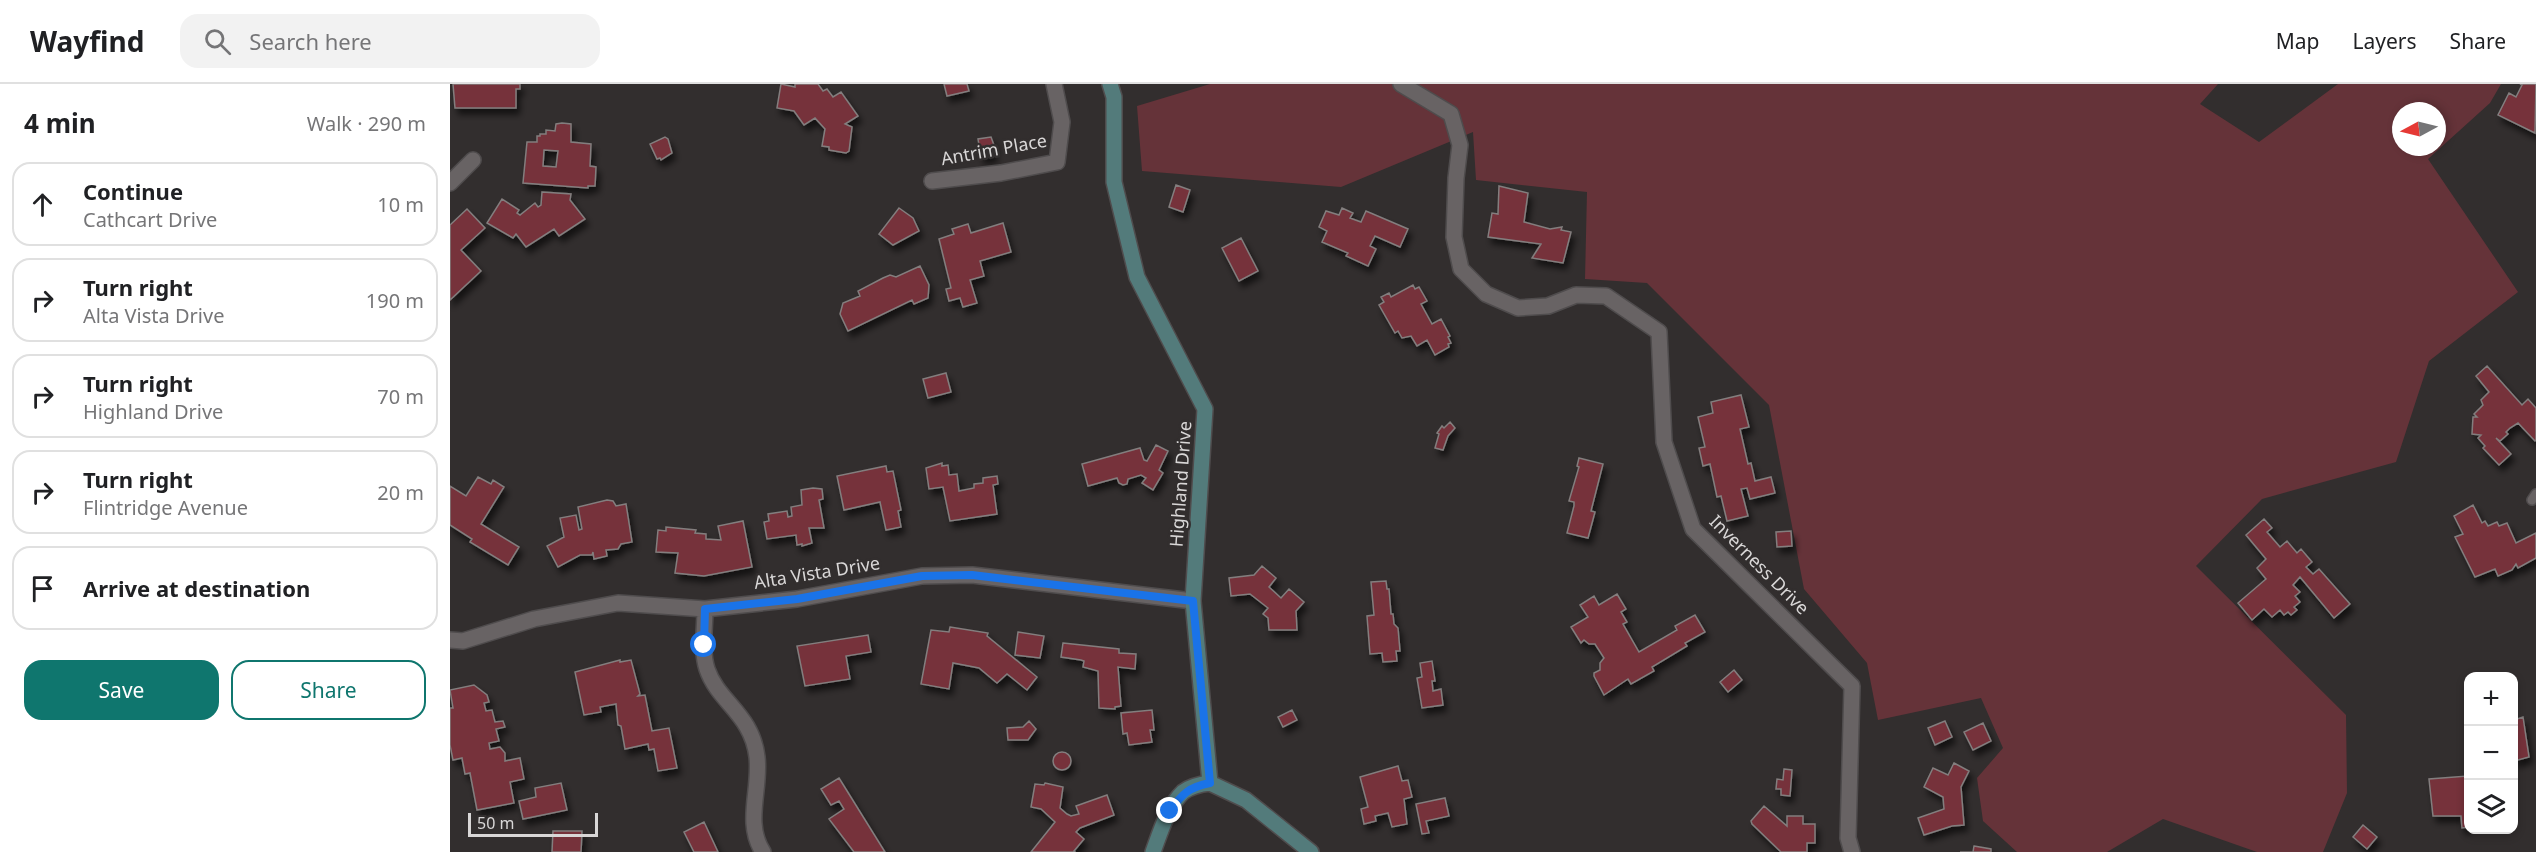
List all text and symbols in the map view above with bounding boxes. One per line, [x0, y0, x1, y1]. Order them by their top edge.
search box [180, 14, 600, 68]
text: Wayfind [30, 22, 144, 60]
icon: search [201, 25, 234, 58]
text: Search here [249, 26, 372, 56]
text: Map [2276, 27, 2320, 55]
text: Layers [2353, 27, 2417, 55]
text: Share [2450, 27, 2506, 55]
north arrow [2392, 102, 2446, 156]
text: 4 min [24, 105, 96, 141]
text: Walk · 290 m [307, 110, 426, 137]
street label: Antrim Place [939, 128, 1049, 170]
text: Continue [83, 176, 183, 206]
icon: ahead [26, 188, 59, 221]
text: 10 m [377, 191, 424, 218]
text: Cathcart Drive [83, 206, 217, 233]
text: Turn right [83, 272, 193, 302]
icon: right [26, 284, 59, 317]
text: 190 m [366, 287, 424, 314]
text: Alta Vista Drive [83, 302, 224, 329]
text: Turn right [83, 368, 193, 398]
icon: right [26, 380, 59, 413]
text: 70 m [377, 383, 424, 410]
text: Highland Drive [83, 398, 223, 425]
street label: Highland Drive [1164, 420, 1196, 548]
text: Turn right [83, 464, 193, 494]
icon: right [26, 476, 59, 509]
text: 20 m [377, 479, 424, 506]
text: Flintridge Avenue [83, 494, 248, 521]
street label: Inverness Drive [1705, 509, 1815, 619]
street label: Alta Vista Drive [752, 550, 882, 594]
icon: arrive [26, 572, 59, 605]
text: Arrive at destination [83, 573, 310, 603]
route start [690, 631, 716, 657]
button: Save [24, 660, 219, 720]
button: Share [231, 660, 426, 720]
map controls [2464, 672, 2518, 834]
button: + [2464, 672, 2518, 726]
button: − [2464, 726, 2518, 780]
button: layers [2464, 780, 2518, 834]
route end [1156, 797, 1182, 823]
scale bar [468, 810, 598, 838]
text: 50 m [477, 812, 514, 834]

